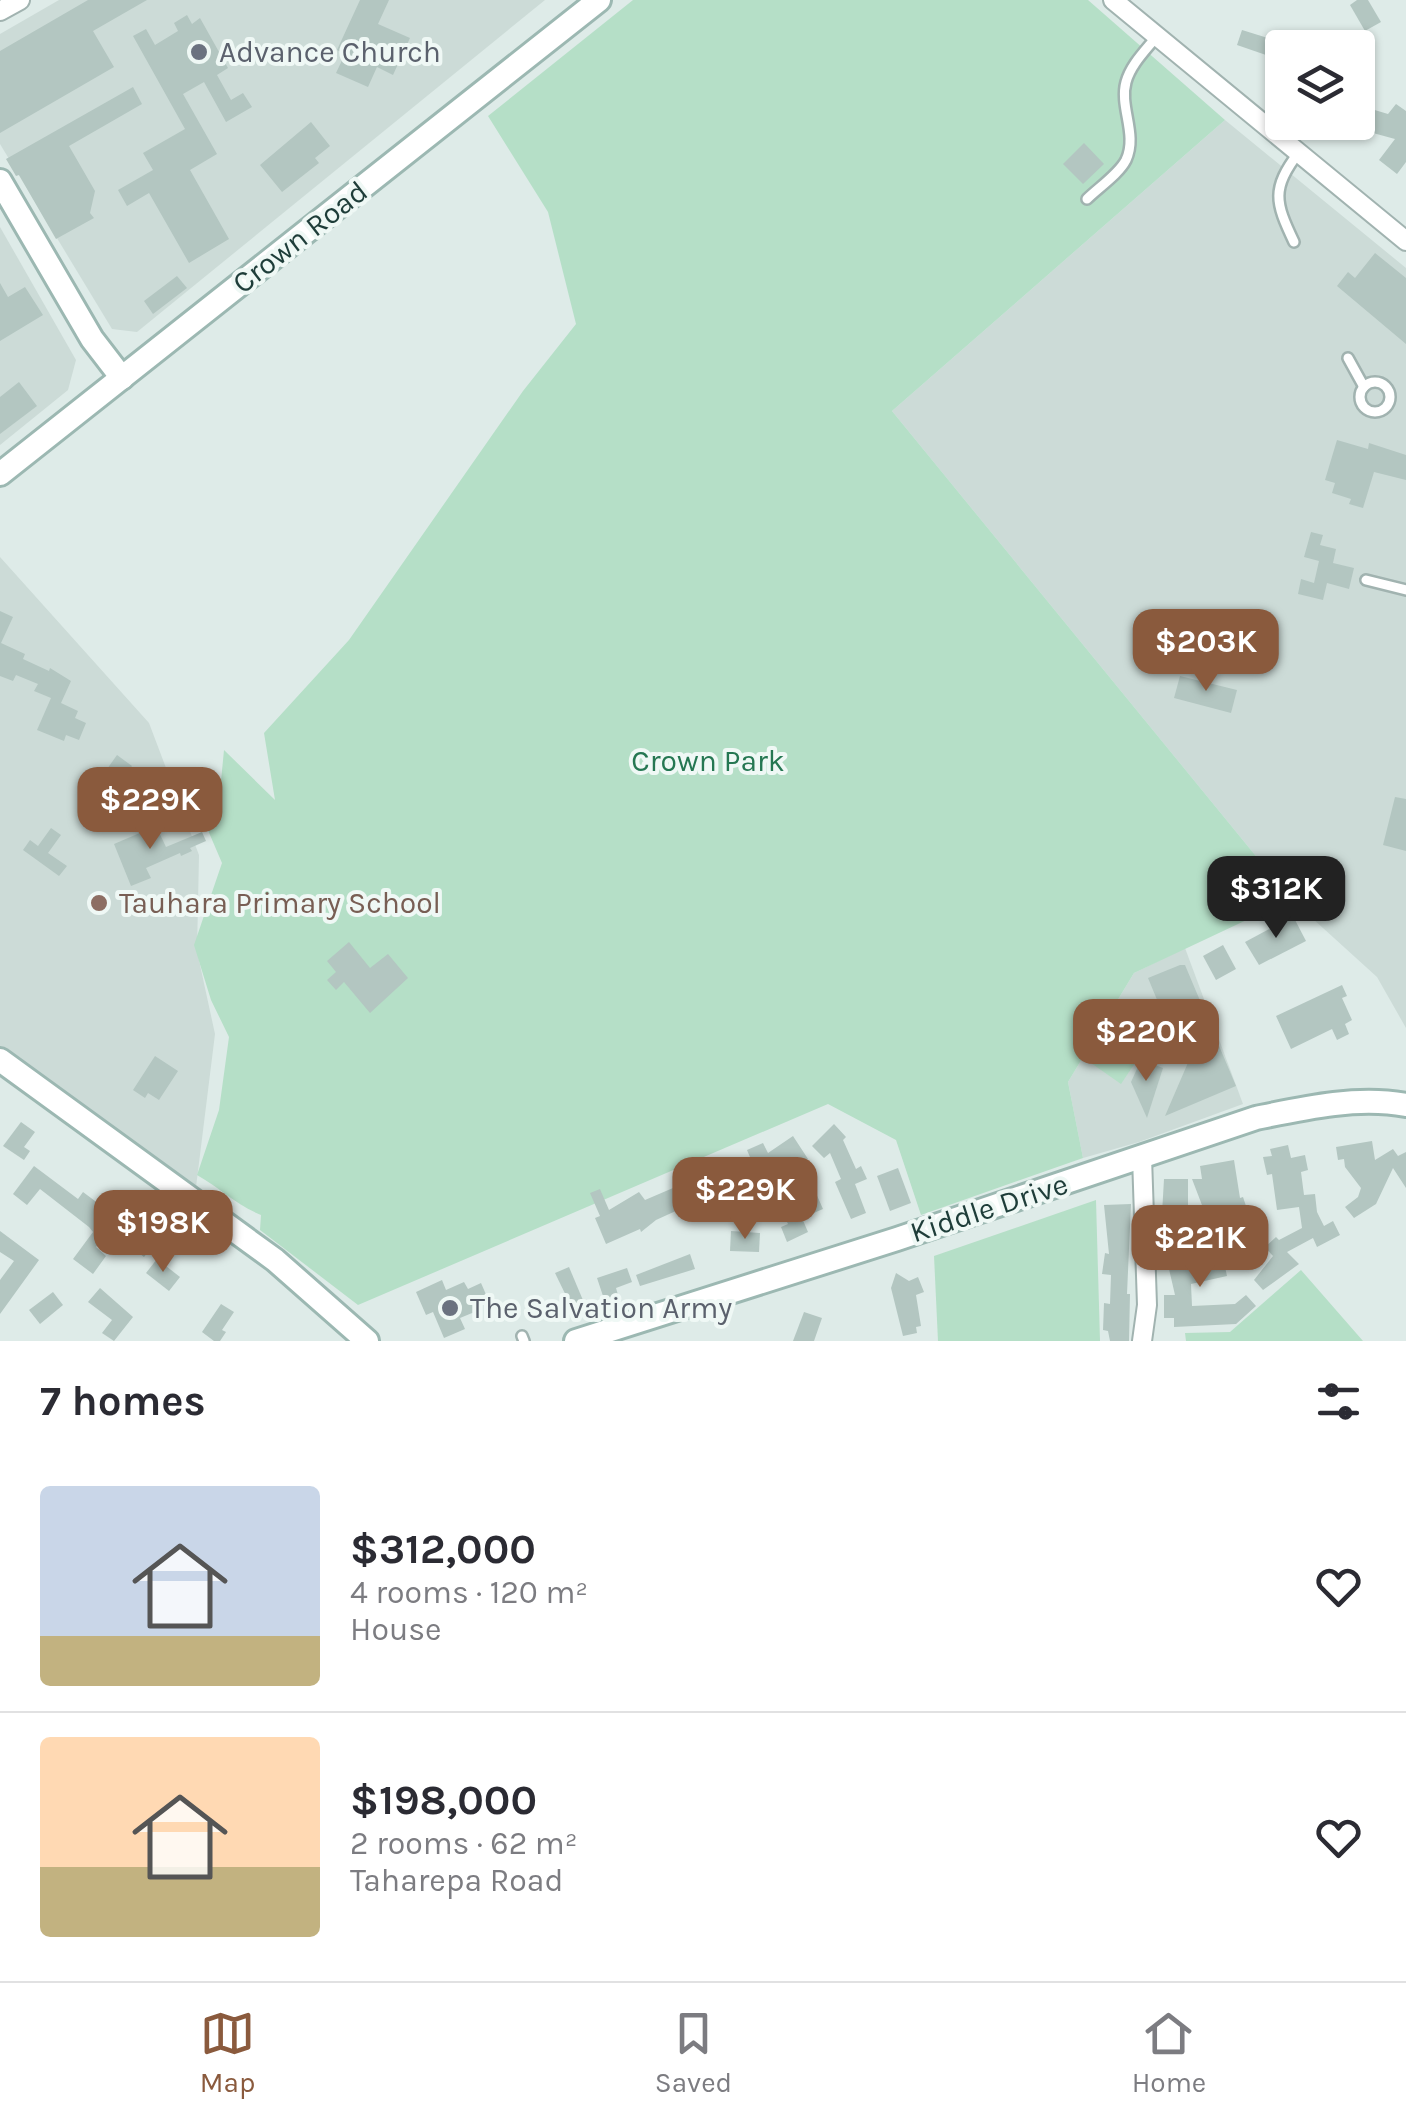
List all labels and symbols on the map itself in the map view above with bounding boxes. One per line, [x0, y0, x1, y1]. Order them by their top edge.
place label: Advance Church [219, 34, 441, 70]
marker: Advance Church [188, 41, 210, 63]
street label: Crown Road [225, 173, 375, 301]
pin: $203K [1136, 609, 1276, 694]
park label: Crown Park [631, 743, 785, 779]
pin: $229K [80, 767, 220, 852]
pin: $312K [1206, 856, 1346, 941]
place label: Tauhara Primary School [119, 885, 441, 921]
marker: Tauhara Primary School [88, 892, 110, 914]
pin: $220K [1076, 999, 1216, 1084]
pin: $229K [675, 1157, 815, 1242]
street label: Kiddle Drive [906, 1166, 1072, 1250]
pin: $198K [93, 1190, 233, 1275]
pin: $221K [1130, 1205, 1270, 1290]
place label: The Salvation Army [470, 1290, 732, 1326]
marker: The Salvation Army [439, 1297, 461, 1319]

